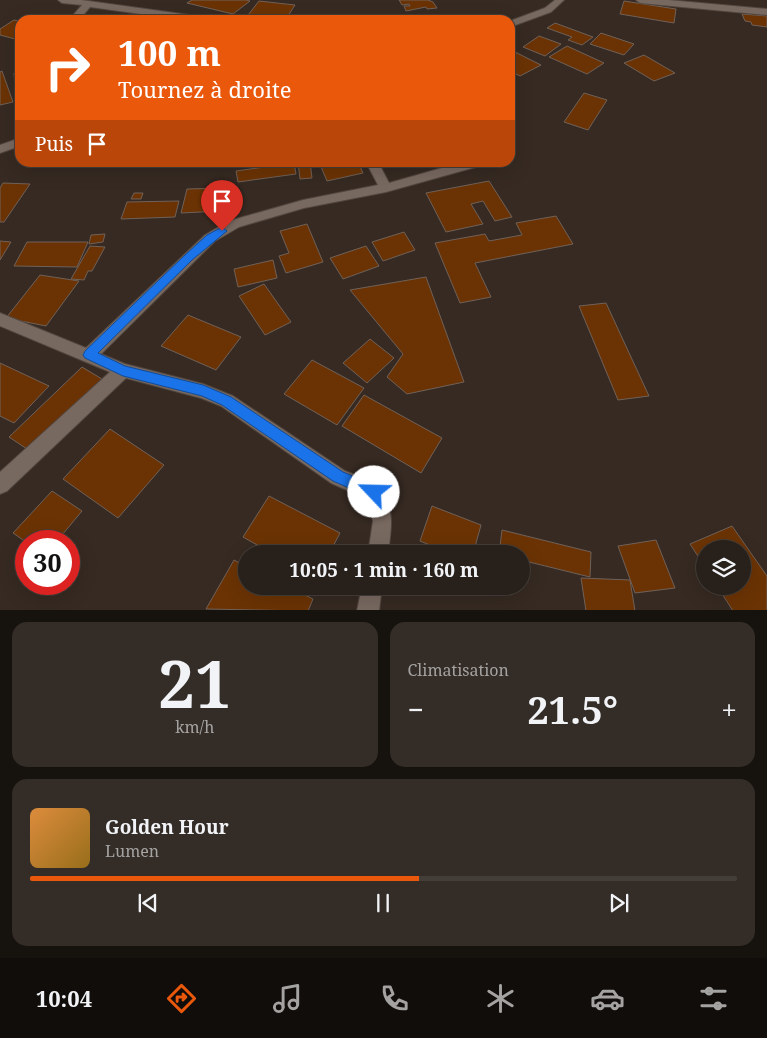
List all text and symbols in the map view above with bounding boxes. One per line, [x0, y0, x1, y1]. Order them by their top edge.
text: 100 m [118, 29, 221, 76]
icon: right [35, 35, 100, 100]
text: Tournez à droite [118, 74, 292, 104]
icon: arrive [83, 130, 111, 158]
text: Puis [35, 131, 73, 157]
pin [201, 180, 243, 231]
icon: arrive [208, 187, 236, 215]
position arrow [347, 465, 399, 517]
speed limit sign: 30 [15, 530, 80, 595]
map controls [696, 540, 751, 595]
button: layers [696, 540, 751, 595]
text: 10:05 · 1 min · 160 m [289, 557, 479, 583]
text: 21 [158, 639, 231, 727]
text: Climatisation [408, 659, 509, 681]
text: 21.5° [527, 683, 618, 735]
text: − [408, 690, 424, 728]
text: + [721, 690, 737, 728]
text: km/h [175, 716, 214, 738]
text: Golden Hour [105, 814, 229, 840]
text: Lumen [105, 840, 159, 862]
icon: previous [134, 889, 162, 917]
icon: pause [369, 889, 397, 917]
icon: next [605, 889, 633, 917]
icon: directions [164, 981, 199, 1016]
icon: music [270, 981, 305, 1016]
icon: phone [377, 981, 412, 1016]
icon: climate [483, 981, 518, 1016]
icon: car [590, 981, 625, 1016]
icon: filters [696, 981, 731, 1016]
text: 10:04 [36, 983, 92, 1013]

